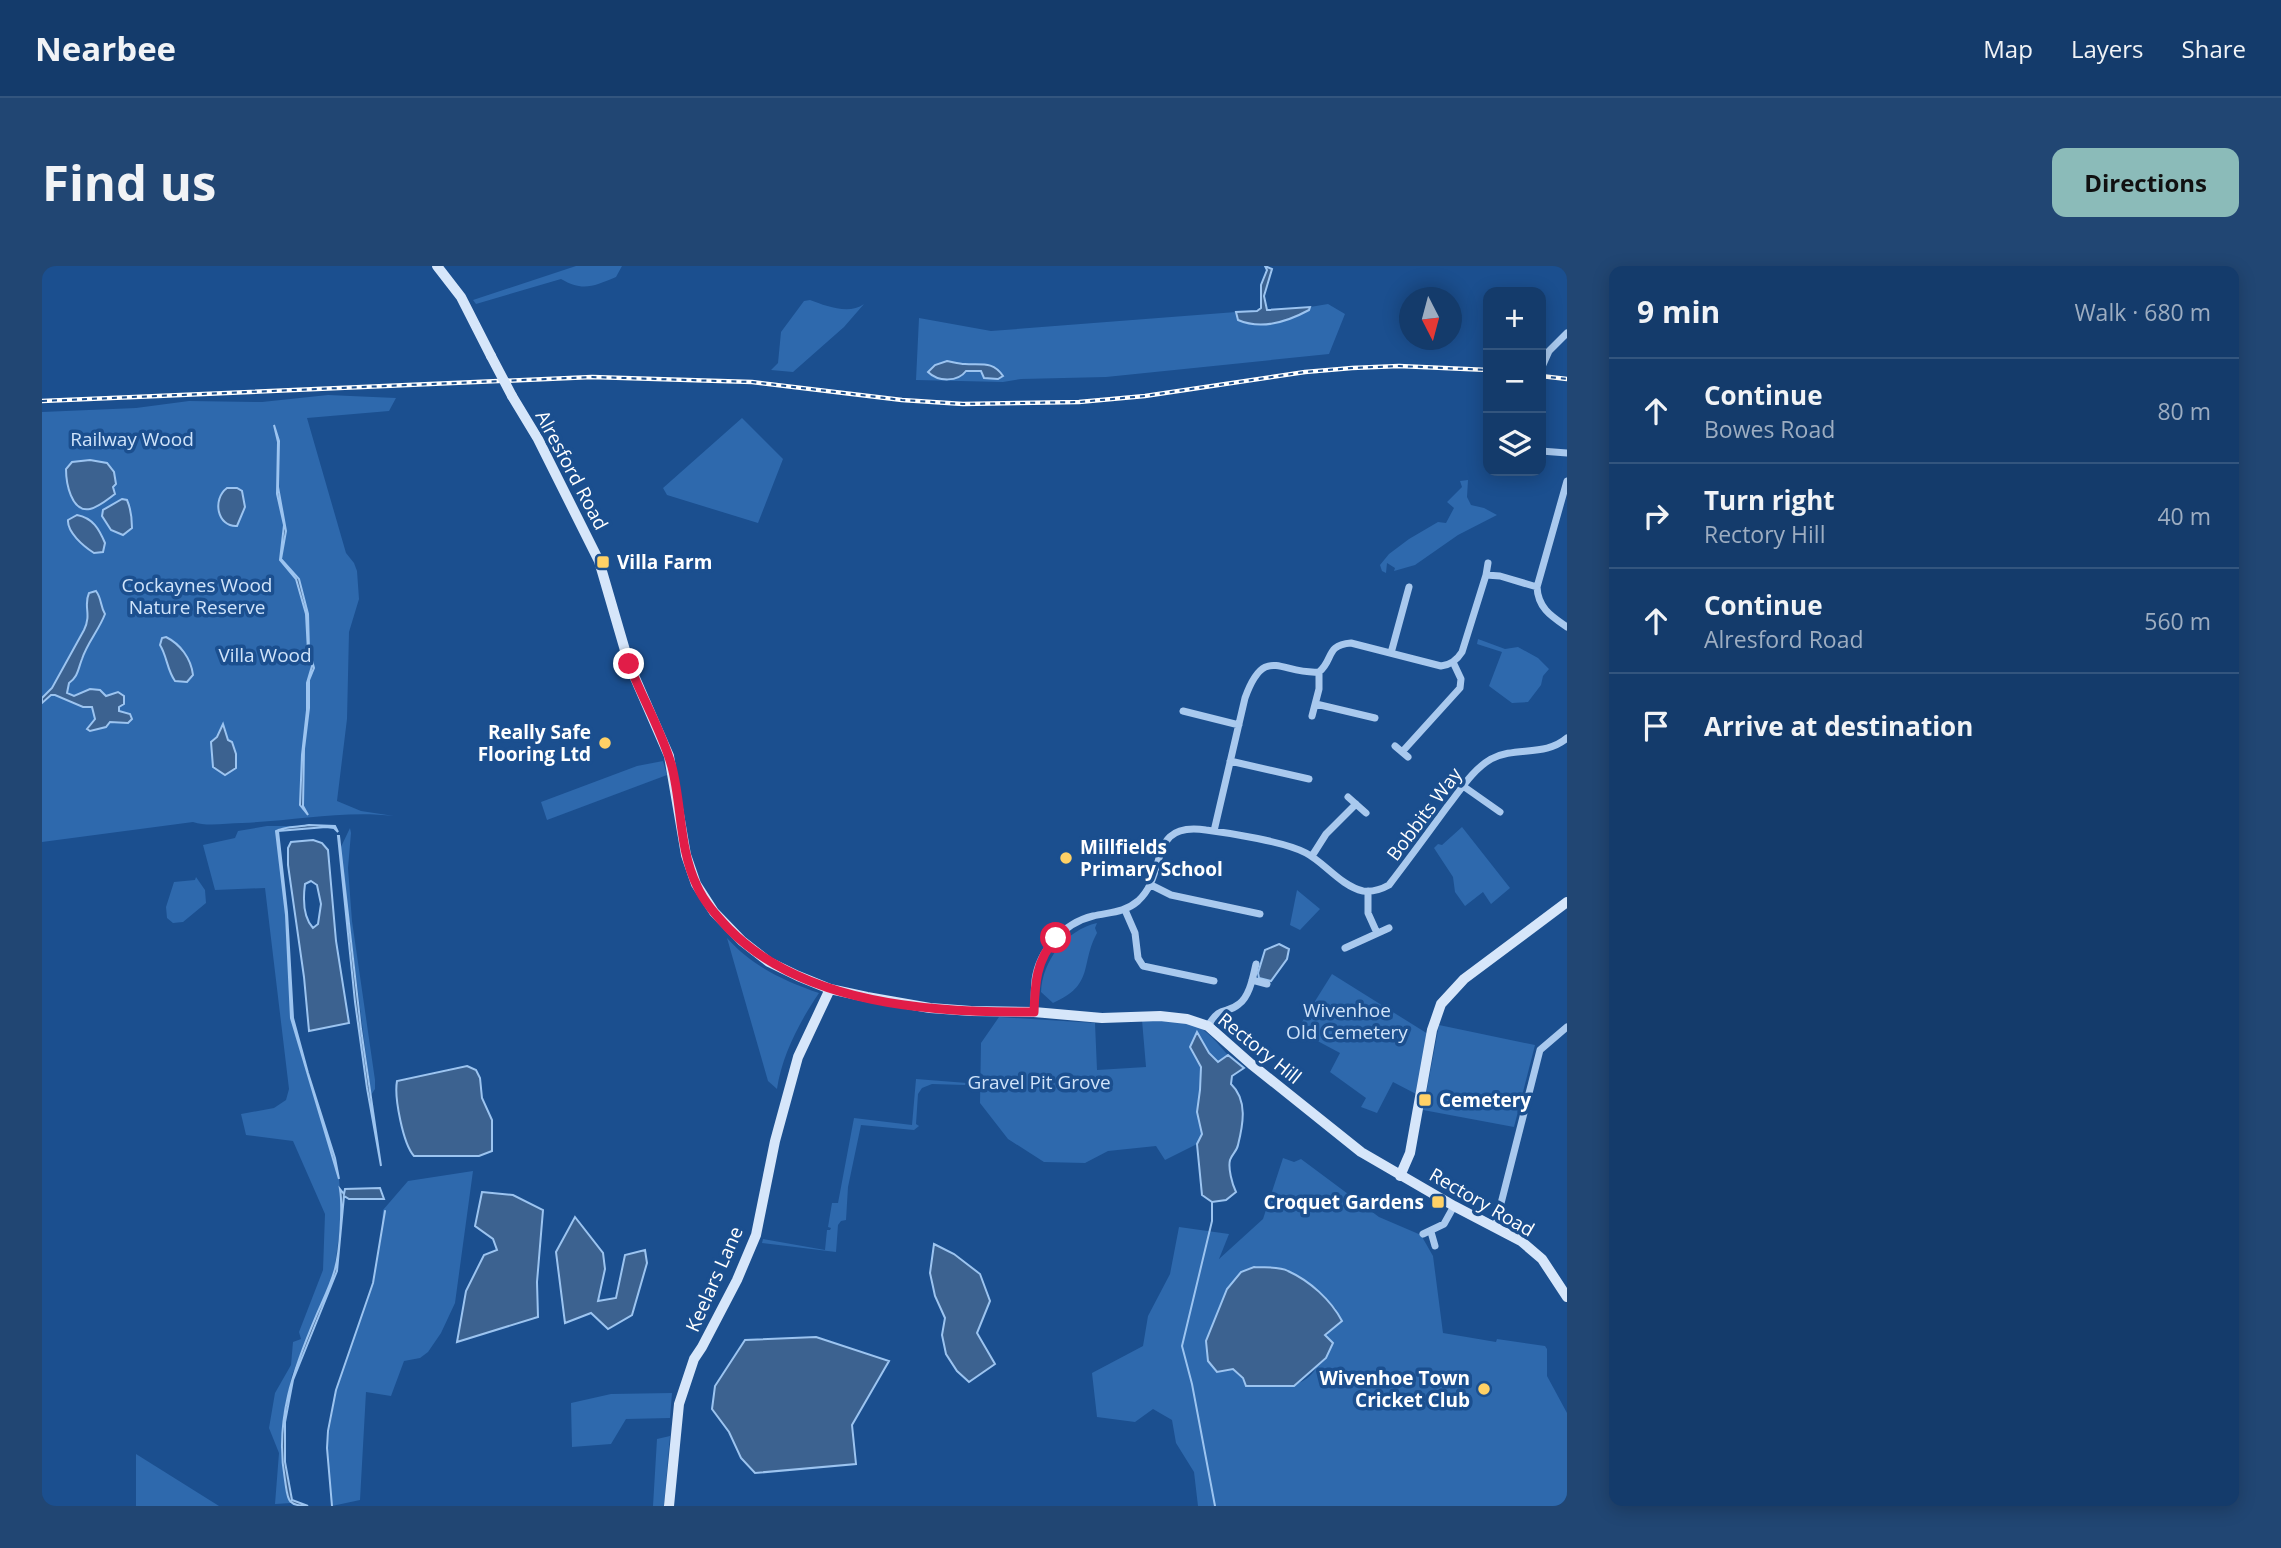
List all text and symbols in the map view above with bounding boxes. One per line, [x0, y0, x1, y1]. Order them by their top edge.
text: Nearbee [35, 26, 176, 71]
text: Map [1983, 32, 2033, 65]
text: Layers [2071, 32, 2144, 65]
text: Share [2182, 32, 2246, 65]
button: Directions [2052, 148, 2239, 217]
text: Find us [42, 149, 216, 215]
north arrow [1399, 287, 1462, 350]
map controls [1483, 287, 1546, 476]
button: + [1483, 287, 1546, 350]
text: 9 min [1637, 291, 1720, 332]
text: Walk · 680 m [2074, 296, 2211, 328]
button: − [1483, 350, 1546, 413]
text: Continue [1704, 377, 1823, 413]
icon: ahead [1637, 392, 1675, 430]
text: 80 m [2157, 395, 2211, 427]
street label: Alresford Road [530, 406, 614, 534]
button: layers [1483, 413, 1546, 476]
text: Bowes Road [1704, 413, 1835, 445]
park label: Railway Wood [70, 426, 194, 452]
text: Turn right [1704, 482, 1835, 518]
icon: right [1637, 497, 1675, 535]
text: 40 m [2157, 500, 2211, 532]
text: Rectory Hill [1704, 518, 1825, 550]
place label: Villa Farm [617, 549, 712, 575]
marker: Villa Farm [595, 554, 611, 570]
park label: Cockaynes Wood Nature Reserve [122, 572, 272, 620]
text: Continue [1704, 587, 1823, 623]
icon: ahead [1637, 602, 1675, 640]
text: 560 m [2144, 605, 2211, 637]
text: Alresford Road [1704, 623, 1864, 655]
park label: Villa Wood [218, 642, 312, 668]
route end [613, 648, 644, 679]
icon: arrive [1637, 707, 1675, 745]
text: Arrive at destination [1704, 708, 1973, 744]
place label: Really Safe Flooring Ltd [478, 719, 591, 767]
marker: Really Safe Flooring Ltd [597, 735, 613, 751]
street label: Bobbits Way [1380, 762, 1468, 866]
place label: Millfields Primary School [1080, 834, 1223, 882]
marker: Millfields Primary School [1058, 850, 1074, 866]
route start [1040, 922, 1071, 953]
park label: Wivenhoe Old Cemetery [1286, 997, 1408, 1045]
street label: Rectory Hill [1213, 1006, 1307, 1090]
park label: Gravel Pit Grove [967, 1069, 1111, 1095]
place label: Cemetery [1439, 1087, 1531, 1113]
marker: Cemetery [1417, 1092, 1433, 1108]
street label: Rectory Road [1425, 1161, 1539, 1243]
place label: Croquet Gardens [1264, 1189, 1424, 1215]
marker: Croquet Gardens [1430, 1194, 1446, 1210]
street label: Keelars Lane [679, 1222, 749, 1336]
place label: Wivenhoe Town Cricket Club [1319, 1365, 1470, 1413]
marker: Wivenhoe Town Cricket Club [1476, 1381, 1492, 1397]

